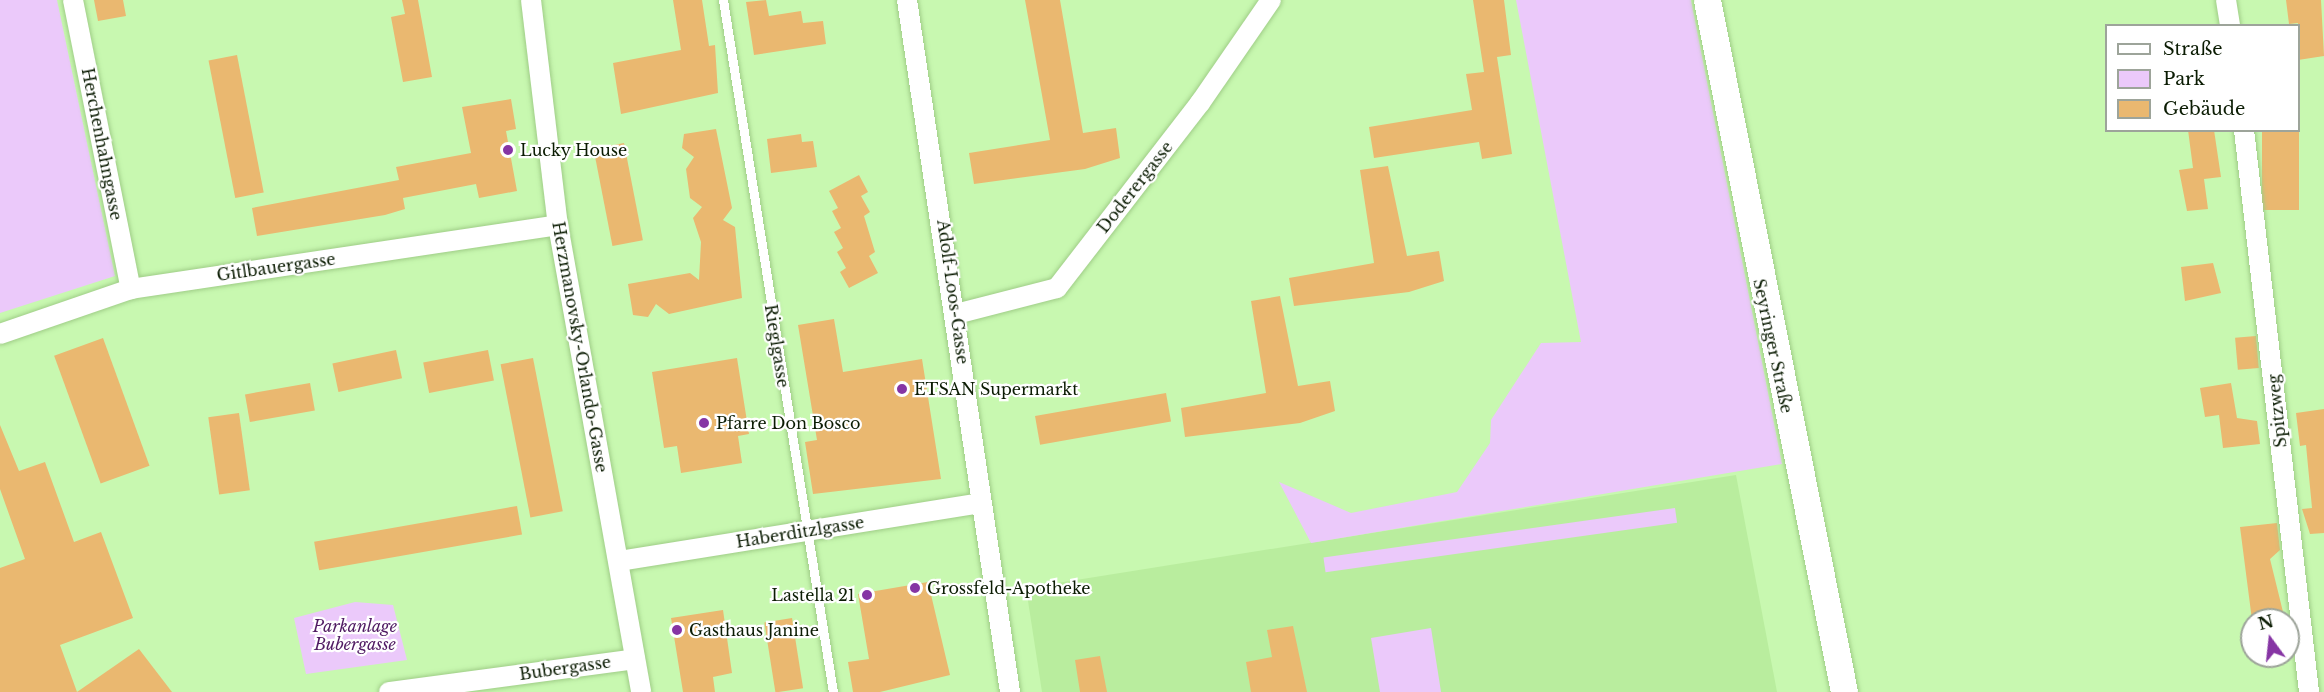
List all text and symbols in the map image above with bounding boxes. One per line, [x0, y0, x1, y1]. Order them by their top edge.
legend [2105, 24, 2300, 132]
text: Straße [2163, 38, 2223, 60]
street label: Herchenhahngasse [78, 66, 126, 222]
text: Park [2163, 68, 2205, 90]
text: Gebäude [2163, 98, 2245, 120]
street label: Doderergasse [1093, 137, 1177, 237]
place label: Lucky House [520, 140, 628, 160]
marker: Lucky House [501, 143, 515, 157]
street label: Adolf-Loos-Gasse [933, 218, 973, 366]
street label: Herzmanovsky-Orlando-Gasse [548, 220, 612, 474]
street label: Gitlbauergasse [215, 249, 337, 285]
street label: Seyringer Straße [1749, 277, 1797, 415]
street label: Rieglgasse [761, 303, 793, 389]
street label: Spitzweg [2264, 373, 2290, 449]
place label: ETSAN Supermarkt [914, 379, 1078, 399]
marker: ETSAN Supermarkt [895, 382, 909, 396]
place label: Pfarre Don Bosco [716, 413, 861, 433]
marker: Pfarre Don Bosco [697, 416, 711, 430]
street label: Haberditzlgasse [735, 512, 865, 552]
place label: Grossfeld-Apotheke [927, 578, 1090, 598]
marker: Grossfeld-Apotheke [908, 581, 922, 595]
place label: Lastella 21 [771, 585, 855, 605]
marker: Lastella 21 [860, 588, 874, 602]
north arrow [2240, 608, 2300, 668]
text: N [2256, 611, 2276, 634]
park label: Parkanlage Bubergasse [313, 616, 397, 654]
place label: Gasthaus Janine [689, 620, 819, 640]
marker: Gasthaus Janine [670, 623, 684, 637]
street label: Bubergasse [518, 652, 612, 684]

